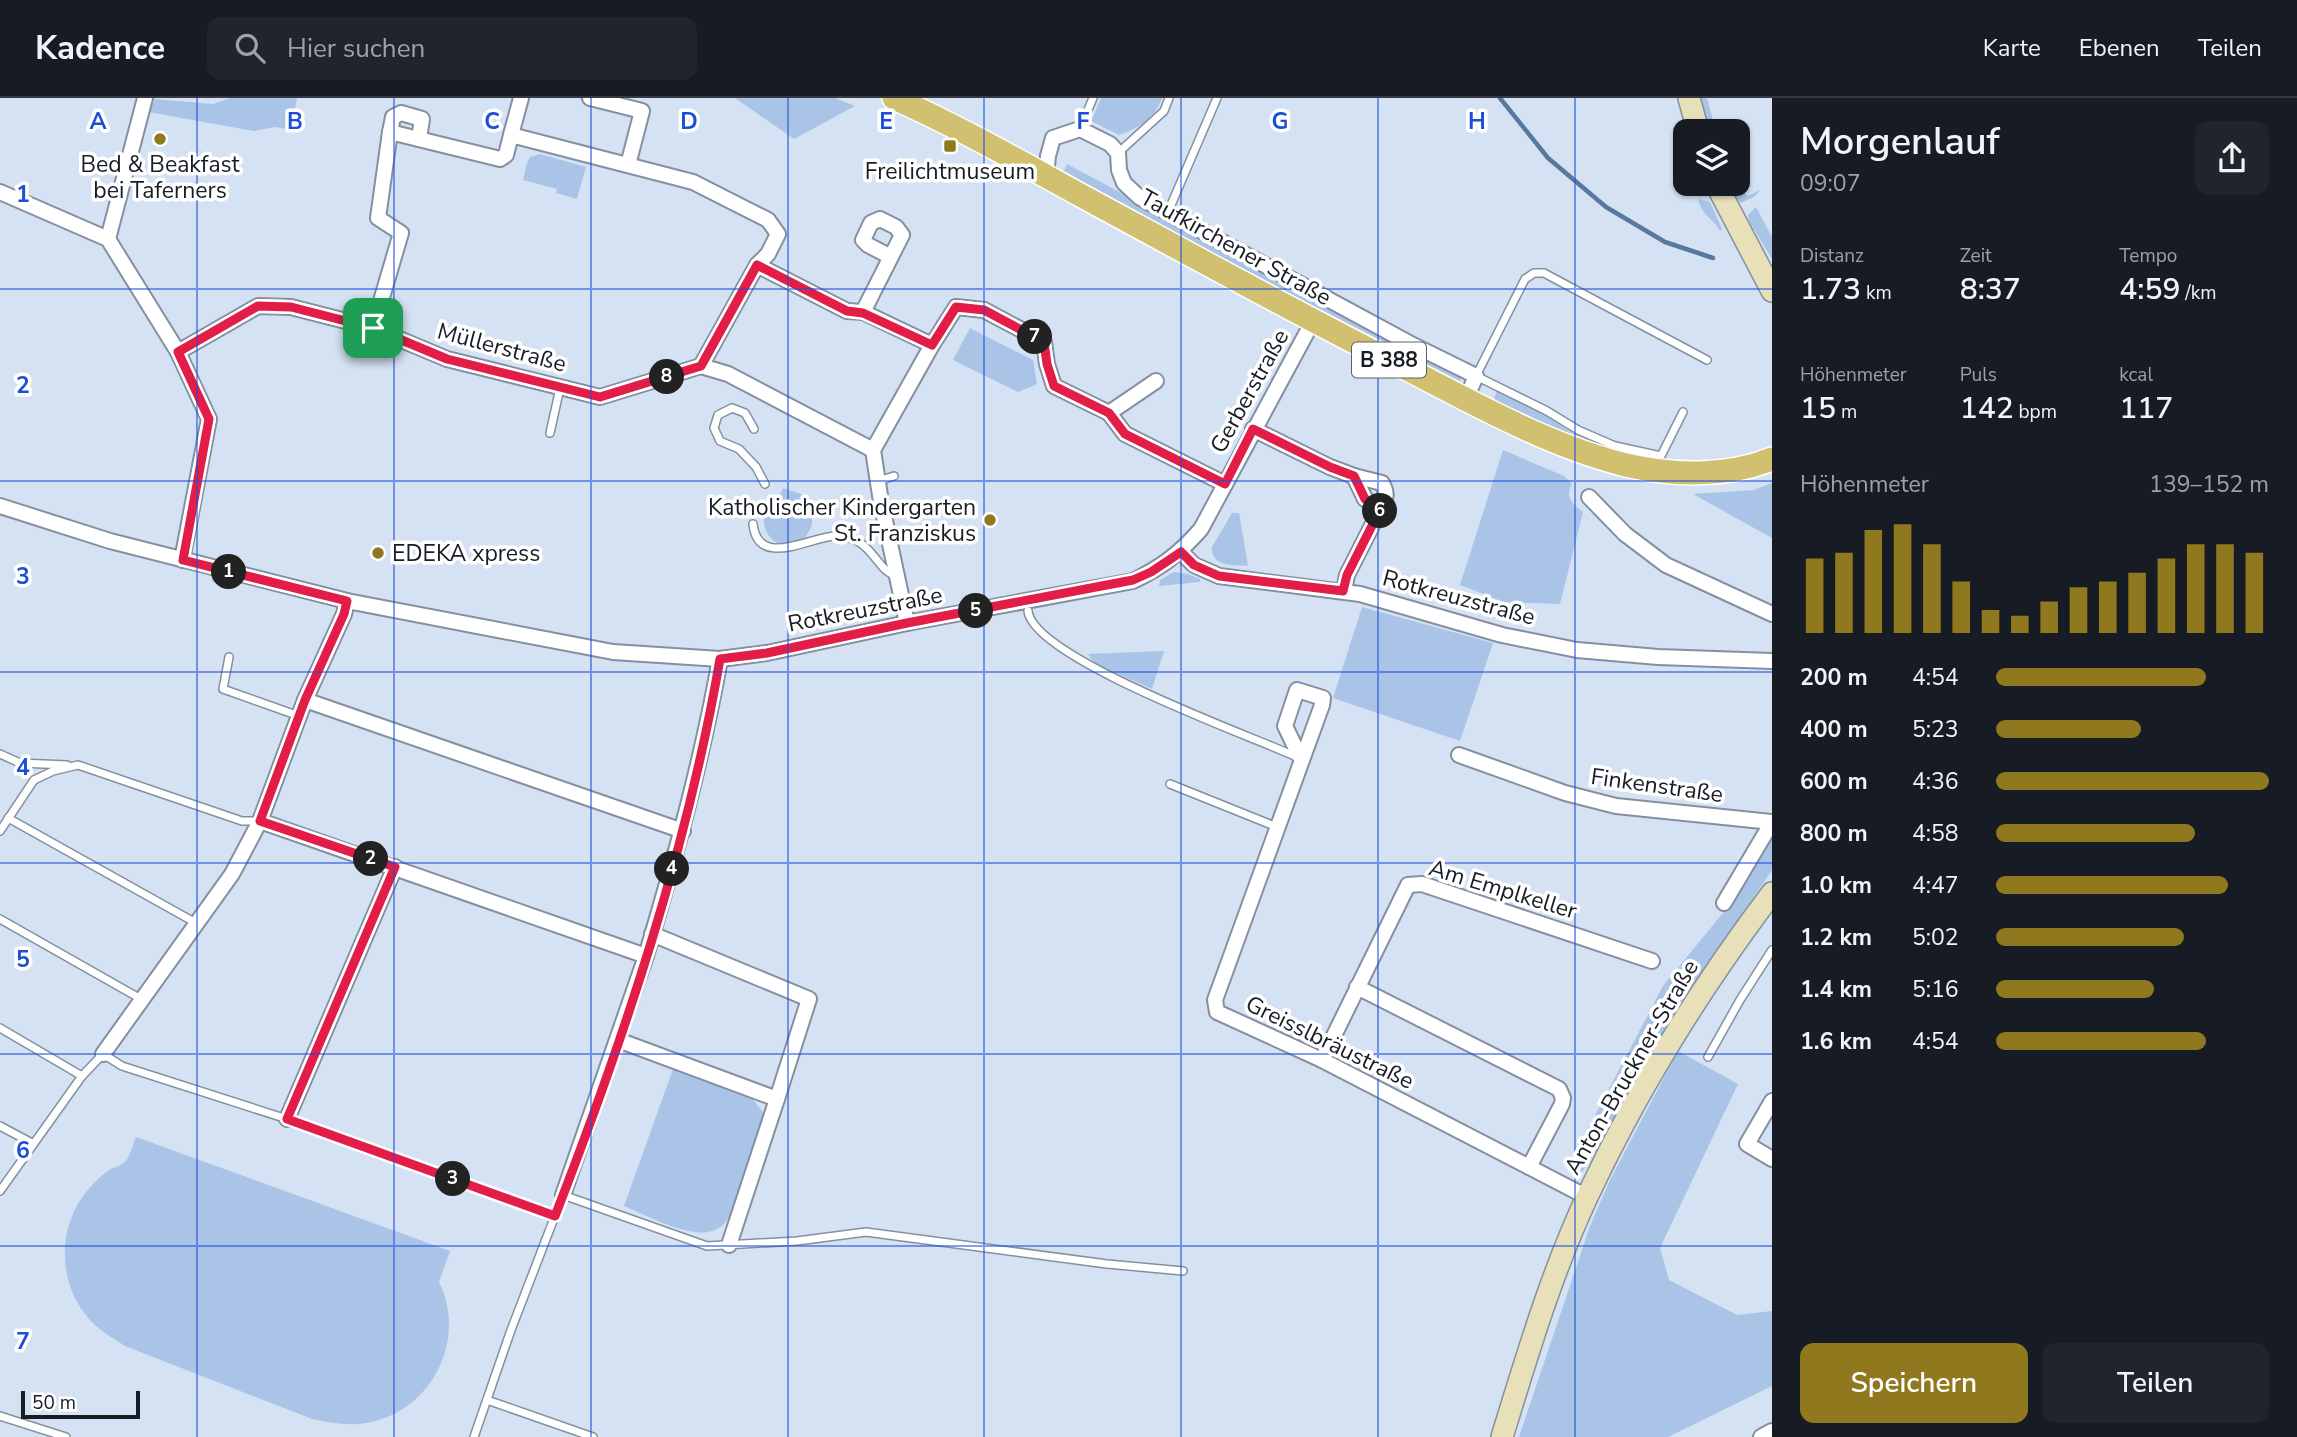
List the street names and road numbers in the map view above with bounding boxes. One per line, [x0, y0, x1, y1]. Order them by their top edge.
street label: Taufkirchener Straße [1135, 182, 1337, 313]
street label: Müllerstraße [434, 315, 570, 380]
street label: Gerberstraße [1203, 324, 1296, 459]
road number: B 388 [1352, 342, 1426, 378]
street label: Rotkreuzstraße [1379, 562, 1539, 633]
street label: Rotkreuzstraße [785, 579, 945, 640]
street label: Finkenstraße [1589, 761, 1725, 810]
street label: Am Emplkeller [1425, 852, 1581, 927]
street label: Anton-Bruckner-Straße [1557, 954, 1706, 1180]
street label: Greisslbräustraße [1240, 988, 1419, 1097]

